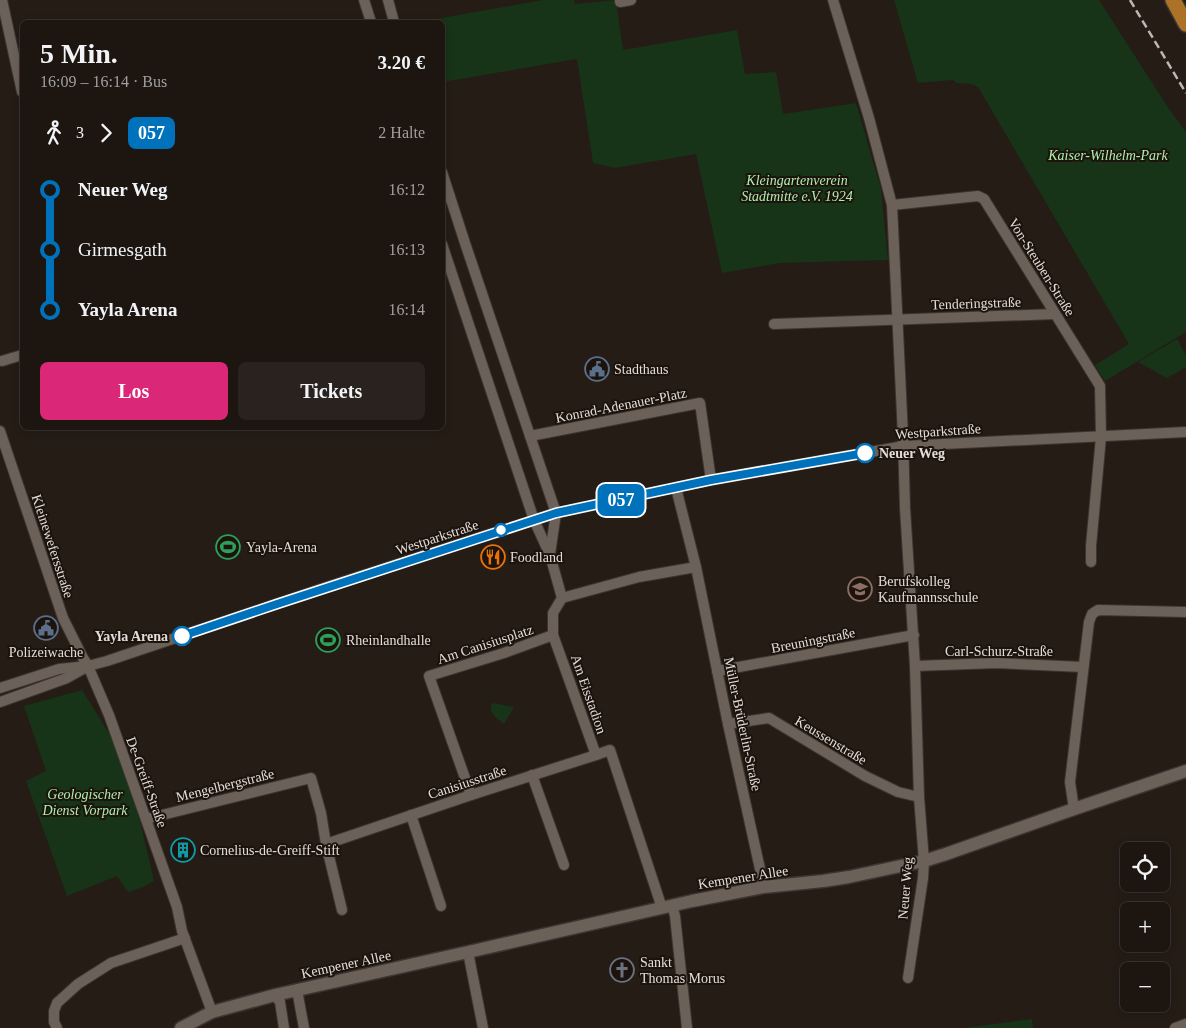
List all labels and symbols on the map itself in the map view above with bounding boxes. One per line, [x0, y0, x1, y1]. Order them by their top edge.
park label: Kaiser-Wilhelm-Park [1047, 148, 1169, 163]
park label: Kleingartenverein Stadtmitte e.V. 1924 [741, 173, 853, 204]
street label: Von-Steuben-Straße [1005, 216, 1078, 319]
street label: Tenderingstraße [931, 294, 1021, 313]
public building icon: Stadthaus [584, 356, 610, 382]
place label: Stadthaus [614, 362, 668, 377]
street label: Konrad-Adenauer-Platz [554, 385, 688, 426]
street label: Westparkstraße [895, 421, 981, 442]
marker: Neuer Weg [855, 443, 875, 463]
place label: Neuer Weg [879, 446, 945, 461]
line badge: 057 [592, 484, 650, 516]
street label: Kleinewefersstraße [29, 492, 76, 600]
street label: Westparkstraße [394, 517, 480, 558]
unlabelled marker [494, 523, 508, 537]
sports icon: Yayla-Arena [215, 534, 241, 560]
place label: Yayla-Arena [246, 540, 318, 555]
restaurant icon: Foodland [480, 544, 506, 570]
place label: Foodland [510, 550, 563, 565]
place label: Berufskolleg Kaufmannsschule [878, 574, 978, 605]
school or university icon: Berufskolleg Kaufmannsschule [847, 576, 873, 602]
public building icon: Polizeiwache [33, 615, 59, 641]
street label: Am Canisiusplatz [435, 622, 535, 667]
street label: Breuningstraße [770, 625, 857, 656]
marker: Yayla Arena [172, 626, 192, 646]
sports icon: Rheinlandhalle [315, 627, 341, 653]
place label: Yayla Arena [95, 629, 168, 644]
place label: Rheinlandhalle [346, 633, 431, 648]
street label: Carl-Schurz-Straße [945, 644, 1053, 659]
place label: Polizeiwache [9, 645, 83, 660]
street label: Am Eisstadion [568, 653, 609, 736]
street label: Müller-Brüderlin-Straße [721, 656, 764, 792]
street label: Keussenstraße [792, 713, 869, 768]
street label: De-Greiff-Straße [123, 735, 170, 830]
street label: Canisiusstraße [426, 763, 508, 802]
street label: Mengelbergstraße [174, 766, 276, 805]
park label: Geologischer Dienst Vorpark [41, 787, 128, 818]
building icon: Cornelius-de-Greiff-Stift [170, 837, 196, 863]
place label: Cornelius-de-Greiff-Stift [200, 843, 340, 858]
street label: Neuer Weg [895, 856, 916, 920]
street label: Kempener Allee [697, 863, 789, 892]
street label: Kempener Allee [300, 948, 392, 981]
place label: Sankt Thomas Morus [640, 955, 725, 986]
church icon: Sankt Thomas Morus [609, 957, 635, 983]

